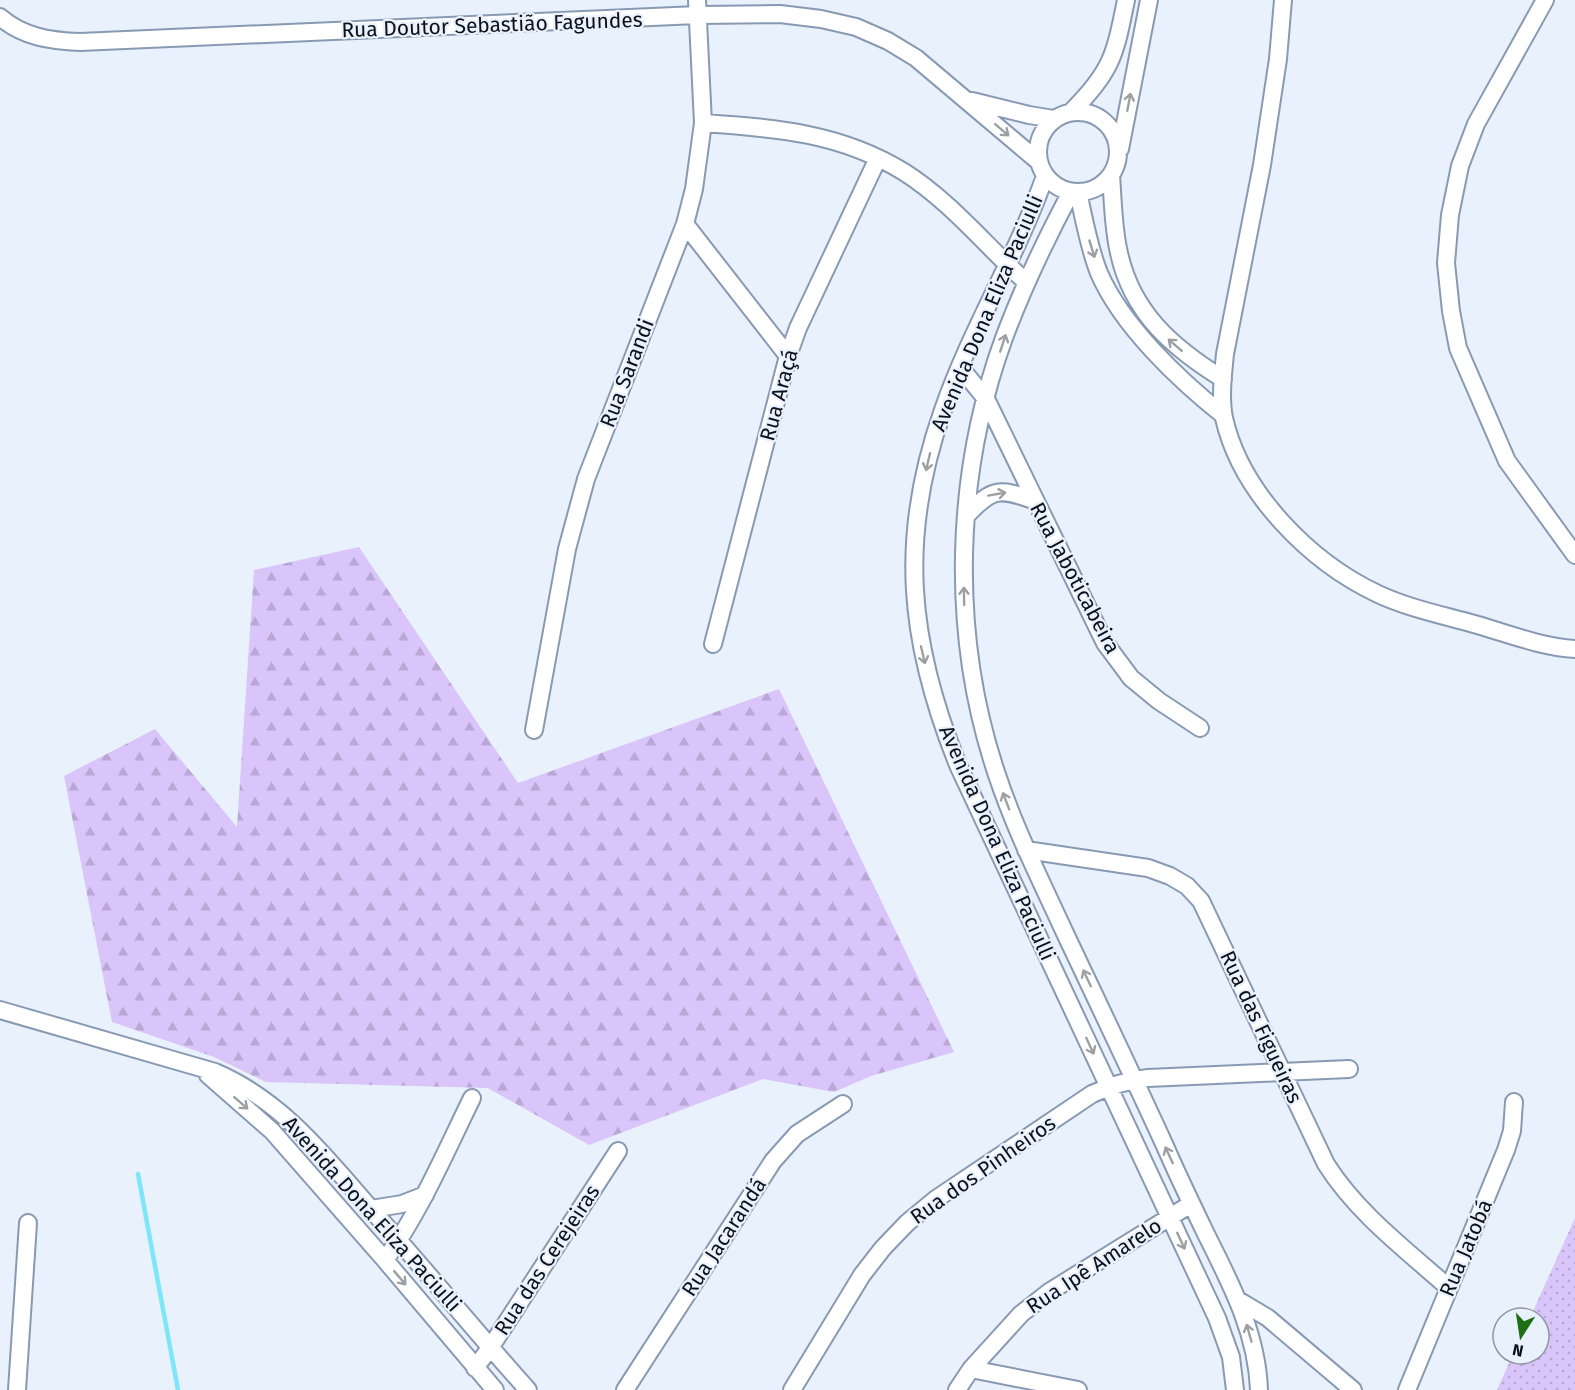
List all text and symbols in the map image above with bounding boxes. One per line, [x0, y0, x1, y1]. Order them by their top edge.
street label: Rua Doutor Sebastião Fagundes [341, 7, 643, 43]
one-way arrow [1124, 92, 1135, 112]
one-way arrow [994, 123, 1009, 137]
street label: Avenida Dona Eliza Paciulli [925, 191, 1049, 435]
one-way arrow [1087, 239, 1098, 258]
street label: Rua Sarandi [594, 315, 660, 431]
one-way arrow [998, 334, 1009, 353]
one-way arrow [1168, 338, 1183, 352]
street label: Rua Araçá [754, 346, 804, 444]
one-way arrow [921, 452, 933, 471]
one-way arrow [986, 488, 1006, 499]
street label: Rua Jaboticabeira [1024, 498, 1126, 658]
one-way arrow [958, 587, 970, 607]
one-way arrow [918, 644, 929, 664]
street label: Avenida Dona Eliza Paciulli [933, 721, 1061, 965]
one-way arrow [1000, 792, 1011, 811]
street label: Rua das Figueiras [1214, 947, 1308, 1108]
one-way arrow [1080, 970, 1092, 988]
one-way arrow [1085, 1036, 1097, 1054]
one-way arrow [232, 1095, 248, 1109]
street label: Rua dos Pinheiros [905, 1110, 1061, 1230]
street label: Avenida Dona Eliza Paciulli [277, 1111, 467, 1317]
one-way arrow [1162, 1147, 1174, 1165]
street label: Rua Jacarandá [676, 1173, 772, 1301]
street label: Rua das Cerejeiras [489, 1180, 606, 1340]
street label: Rua Jatobá [1434, 1196, 1498, 1300]
street label: Rua Ipê Amarelo [1021, 1213, 1167, 1319]
one-way arrow [1176, 1232, 1188, 1250]
one-way arrow [393, 1270, 407, 1285]
north arrow [1491, 1306, 1551, 1366]
one-way arrow [1243, 1323, 1254, 1342]
text: N [1511, 1340, 1525, 1361]

